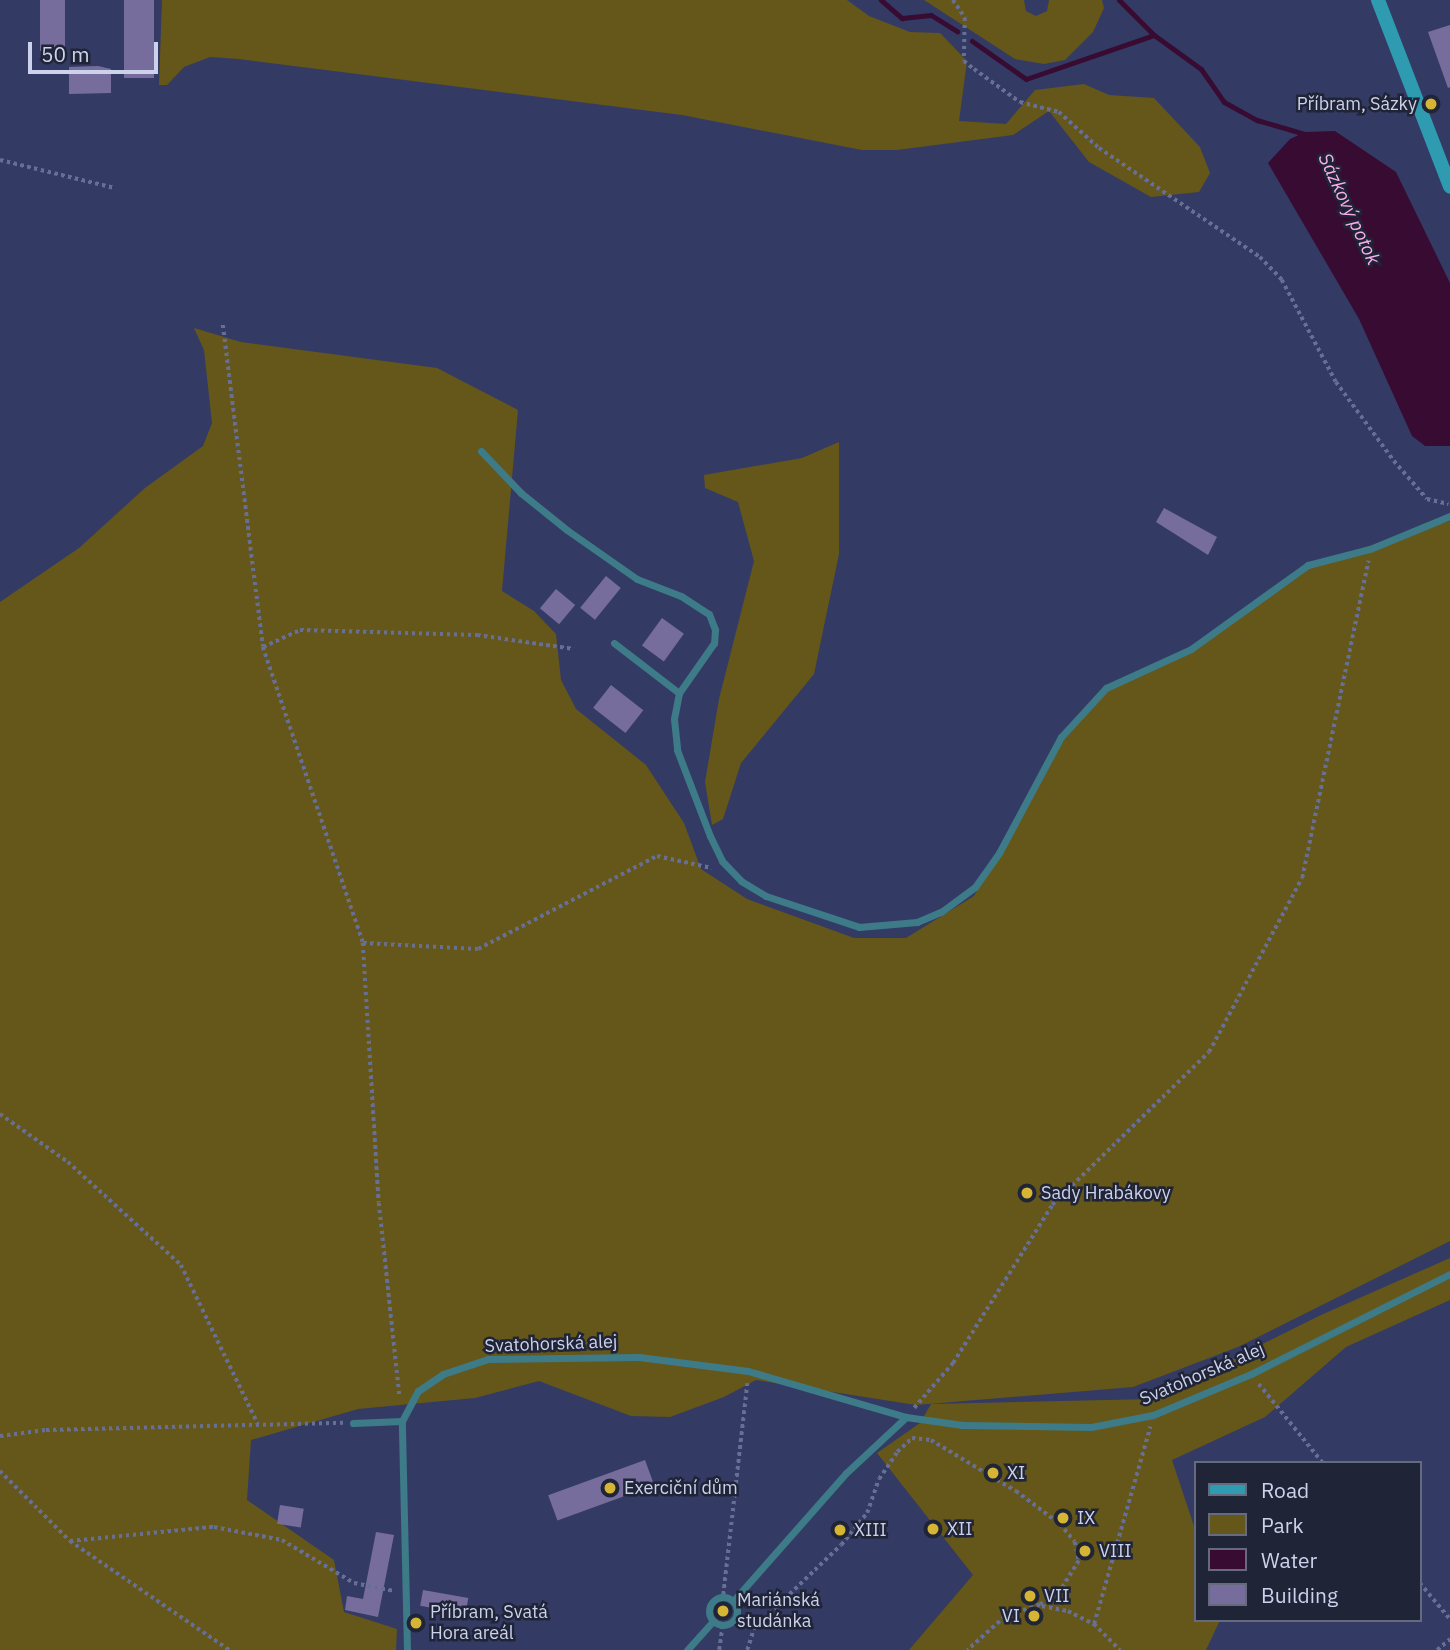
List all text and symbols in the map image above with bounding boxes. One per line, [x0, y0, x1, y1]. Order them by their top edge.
scale bar [32, 28, 161, 72]
text: 50 m [41, 40, 90, 68]
place label: Příbram, Sázky [1297, 93, 1417, 115]
marker: Příbram, Sázky [1423, 96, 1439, 112]
water label: Sázkový potok [1313, 150, 1385, 268]
place label: Sady Hrabákovy [1041, 1182, 1171, 1204]
marker: Sady Hrabákovy [1019, 1185, 1035, 1201]
street label: Svatohorská alej [484, 1331, 618, 1357]
street label: Svatohorská alej [1137, 1338, 1267, 1410]
legend [1194, 1461, 1422, 1622]
place label: XI [1007, 1462, 1025, 1484]
marker: XI [985, 1465, 1001, 1481]
text: Road [1261, 1476, 1309, 1504]
place label: Exerciční dům [624, 1477, 738, 1499]
marker: Exerciční dům [602, 1480, 618, 1496]
place label: IX [1077, 1507, 1095, 1529]
marker: IX [1055, 1510, 1071, 1526]
text: Park [1261, 1511, 1304, 1539]
place label: XII [947, 1518, 972, 1540]
place label: XIII [854, 1519, 887, 1541]
marker: XII [925, 1521, 941, 1537]
marker: XIII [832, 1522, 848, 1538]
place label: VIII [1099, 1540, 1132, 1562]
marker: VIII [1077, 1543, 1093, 1559]
text: Water [1261, 1546, 1317, 1574]
text: Building [1261, 1581, 1338, 1609]
place label: VII [1044, 1585, 1069, 1607]
marker: VII [1022, 1588, 1038, 1604]
place label: Mariánská studánka [737, 1590, 820, 1632]
place label: Příbram, Svatá Hora areál [430, 1602, 548, 1644]
marker: Mariánská studánka [715, 1603, 731, 1619]
place label: VI [1002, 1605, 1020, 1627]
marker: VI [1026, 1608, 1042, 1624]
marker: Příbram, Svatá Hora areál [408, 1615, 424, 1631]

